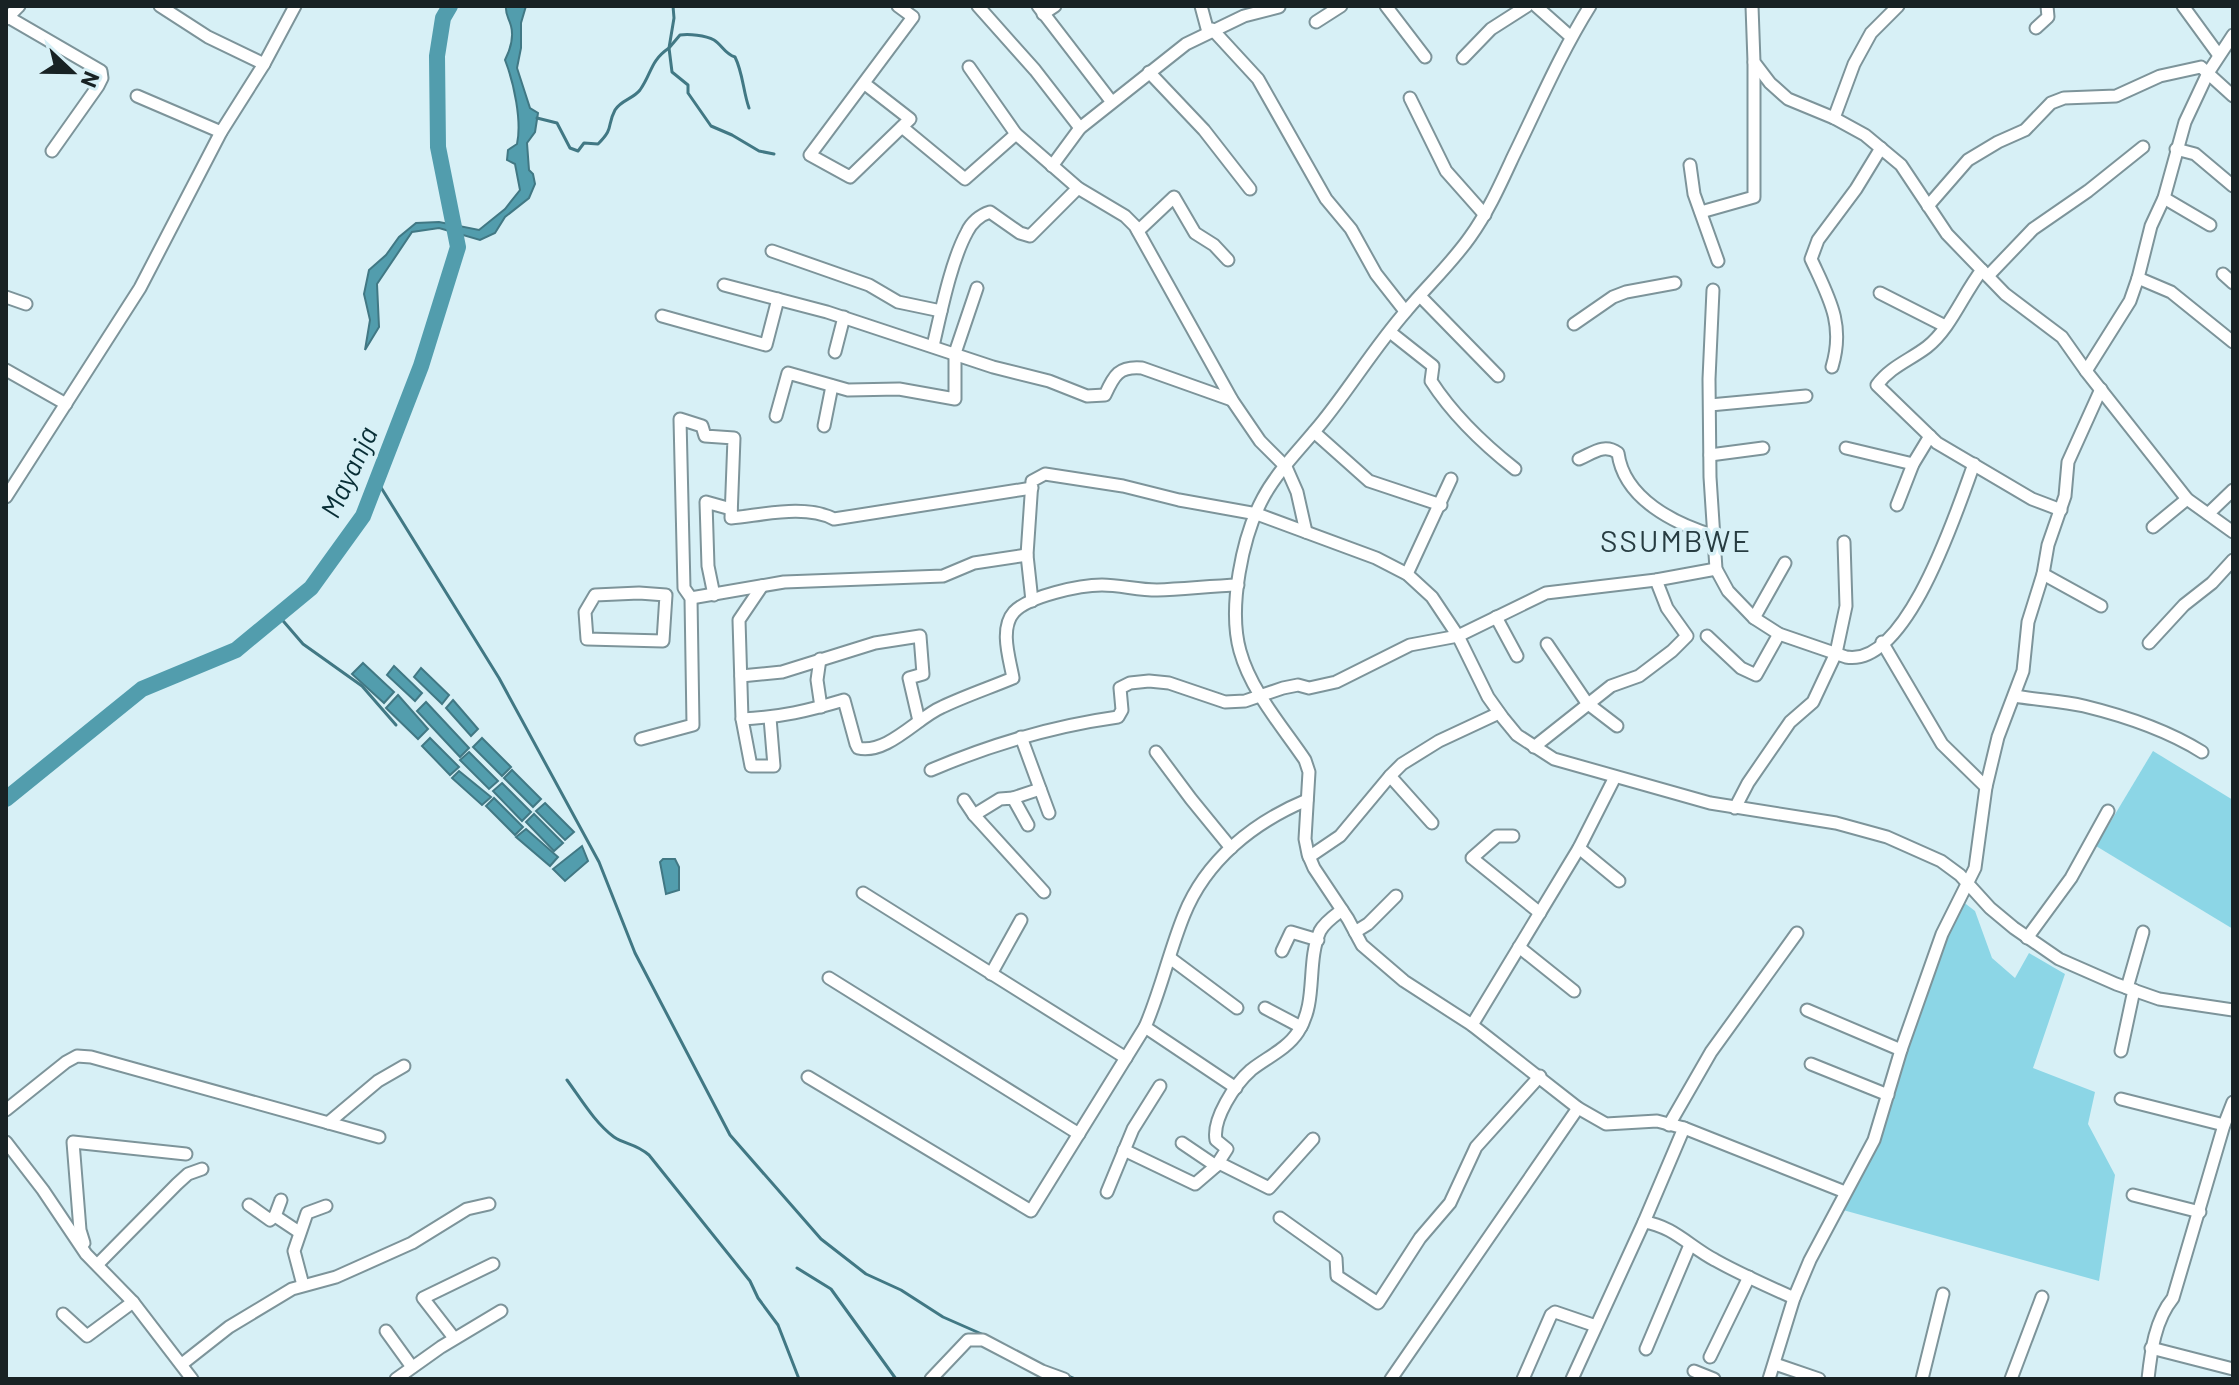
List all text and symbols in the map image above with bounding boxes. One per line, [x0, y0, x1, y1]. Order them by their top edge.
north arrow [32, 32, 112, 112]
text: N [77, 68, 106, 92]
water label: Mayanja [312, 420, 384, 523]
district label: SSUMBWE [1600, 522, 1752, 558]

